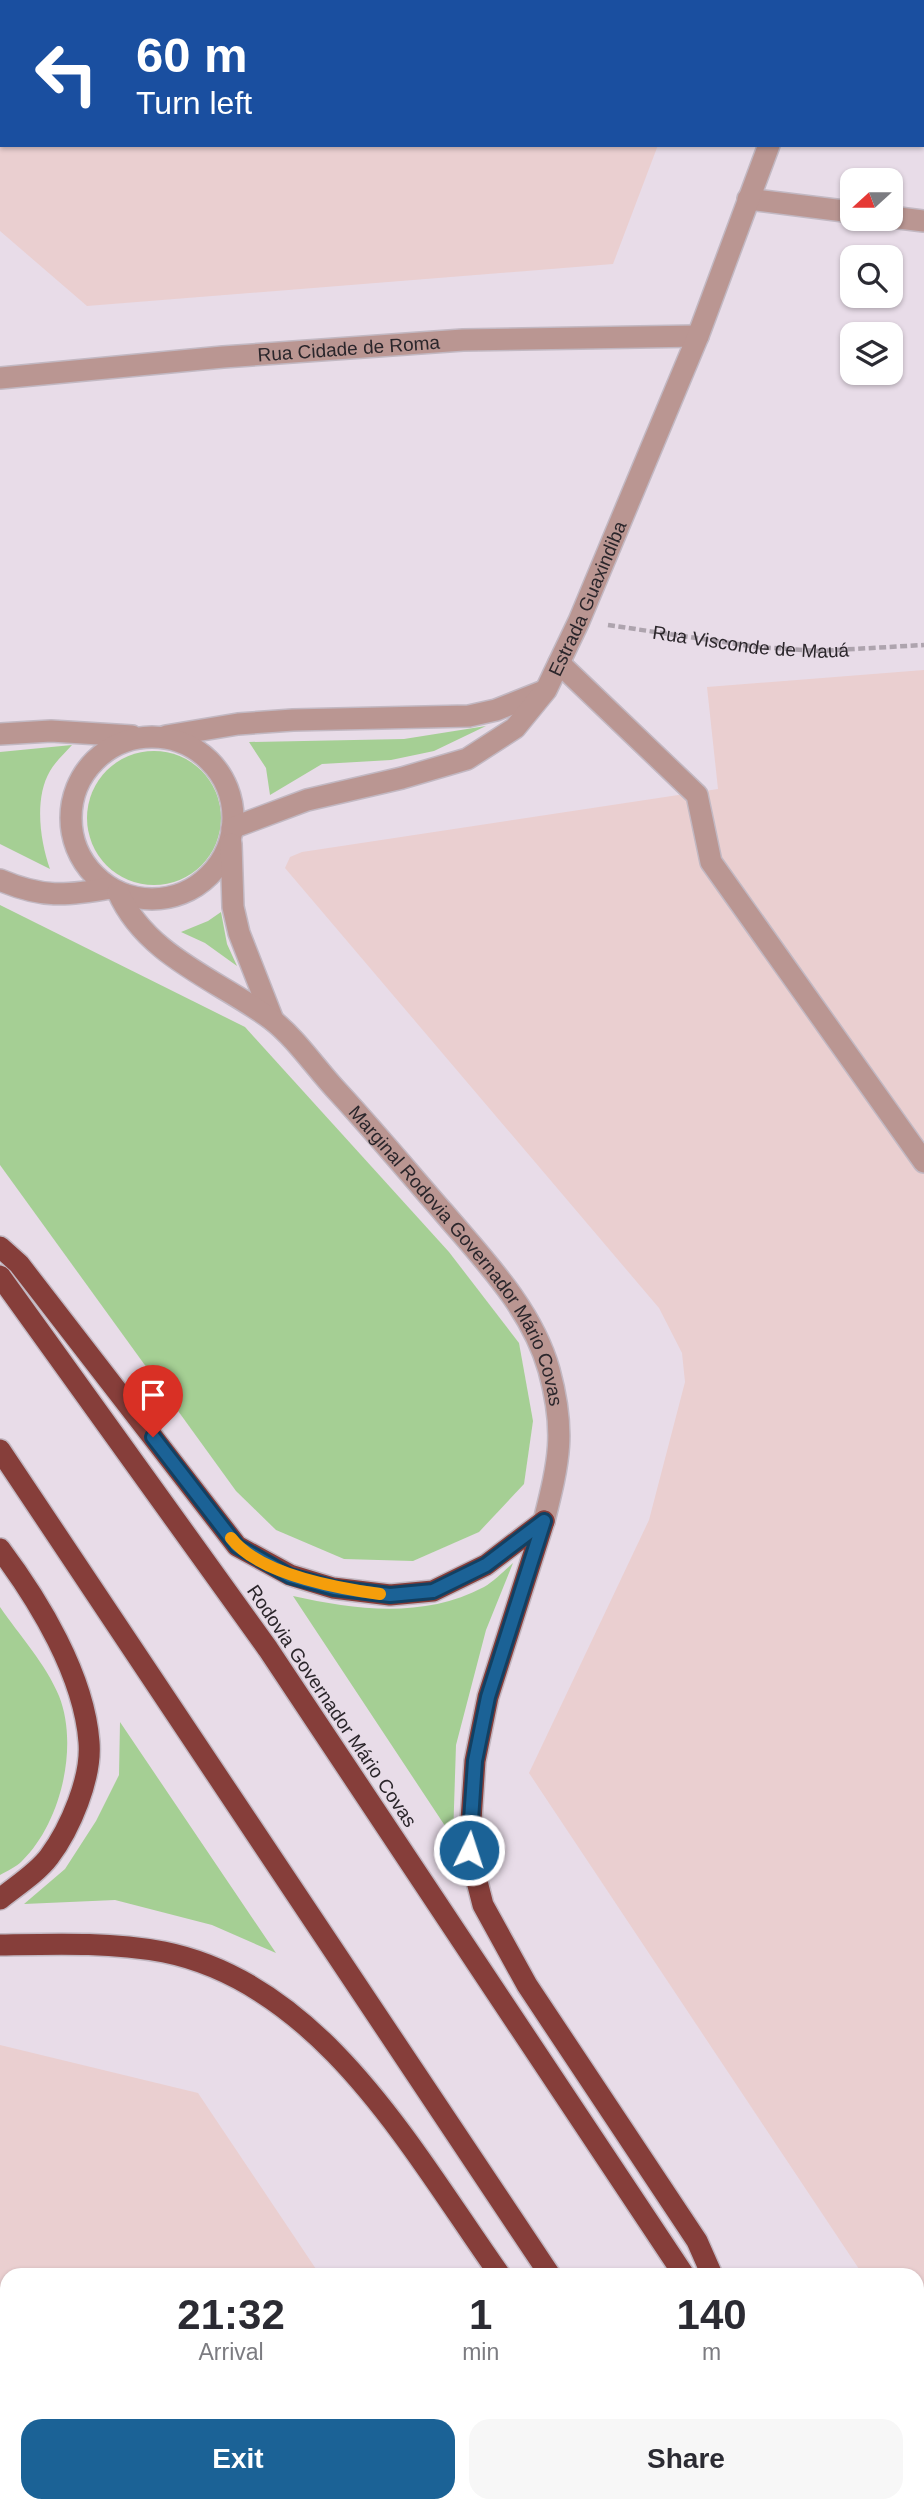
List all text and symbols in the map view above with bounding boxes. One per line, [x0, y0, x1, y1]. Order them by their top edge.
icon: left [21, 28, 112, 119]
text: 60 m [136, 28, 248, 82]
text: Turn left [136, 85, 252, 121]
north arrow [840, 168, 903, 231]
map controls [840, 168, 903, 385]
button: search [840, 245, 903, 308]
button: layers [840, 322, 903, 385]
street label: Rua Cidade de Roma [257, 331, 441, 365]
street label: Estrada Guaxindiba [544, 517, 630, 679]
street label: Rua Visconde de Mauá [651, 621, 850, 662]
street label: Marginal Rodovia Governador Mário Covas [345, 1101, 567, 1407]
pin [123, 1365, 183, 1437]
icon: arrive [134, 1376, 172, 1414]
street label: Rodovia Governador Mário Covas [243, 1581, 421, 1831]
position arrow [432, 1813, 506, 1887]
text: 21:32 [177, 2291, 285, 2338]
text: 1 [469, 2291, 492, 2338]
text: 140 [677, 2291, 747, 2338]
text: Arrival [198, 2339, 264, 2365]
text: min [462, 2339, 499, 2365]
text: m [702, 2339, 721, 2365]
button: Exit [21, 2419, 455, 2499]
button: Share [469, 2419, 903, 2499]

